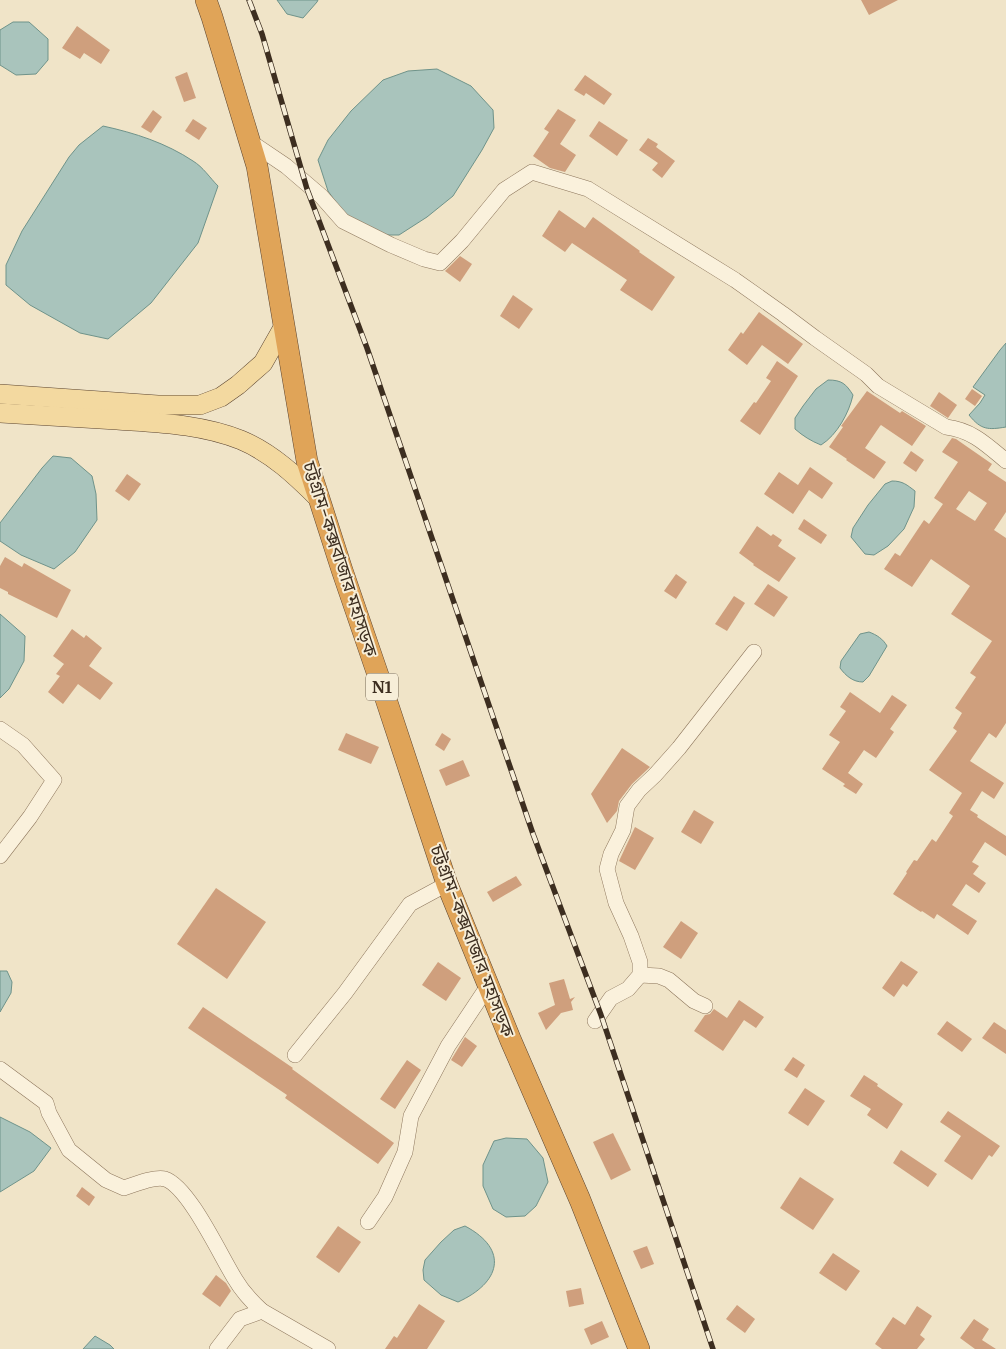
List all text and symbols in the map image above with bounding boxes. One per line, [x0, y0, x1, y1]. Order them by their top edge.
street label: চট্টগ্রাম-কক্সবাজার মহাসড়ক [298, 457, 383, 660]
road number: N1 [366, 674, 398, 700]
street label: চট্টগ্রাম-কক্সবাজার মহাসড়ক [425, 841, 520, 1041]

